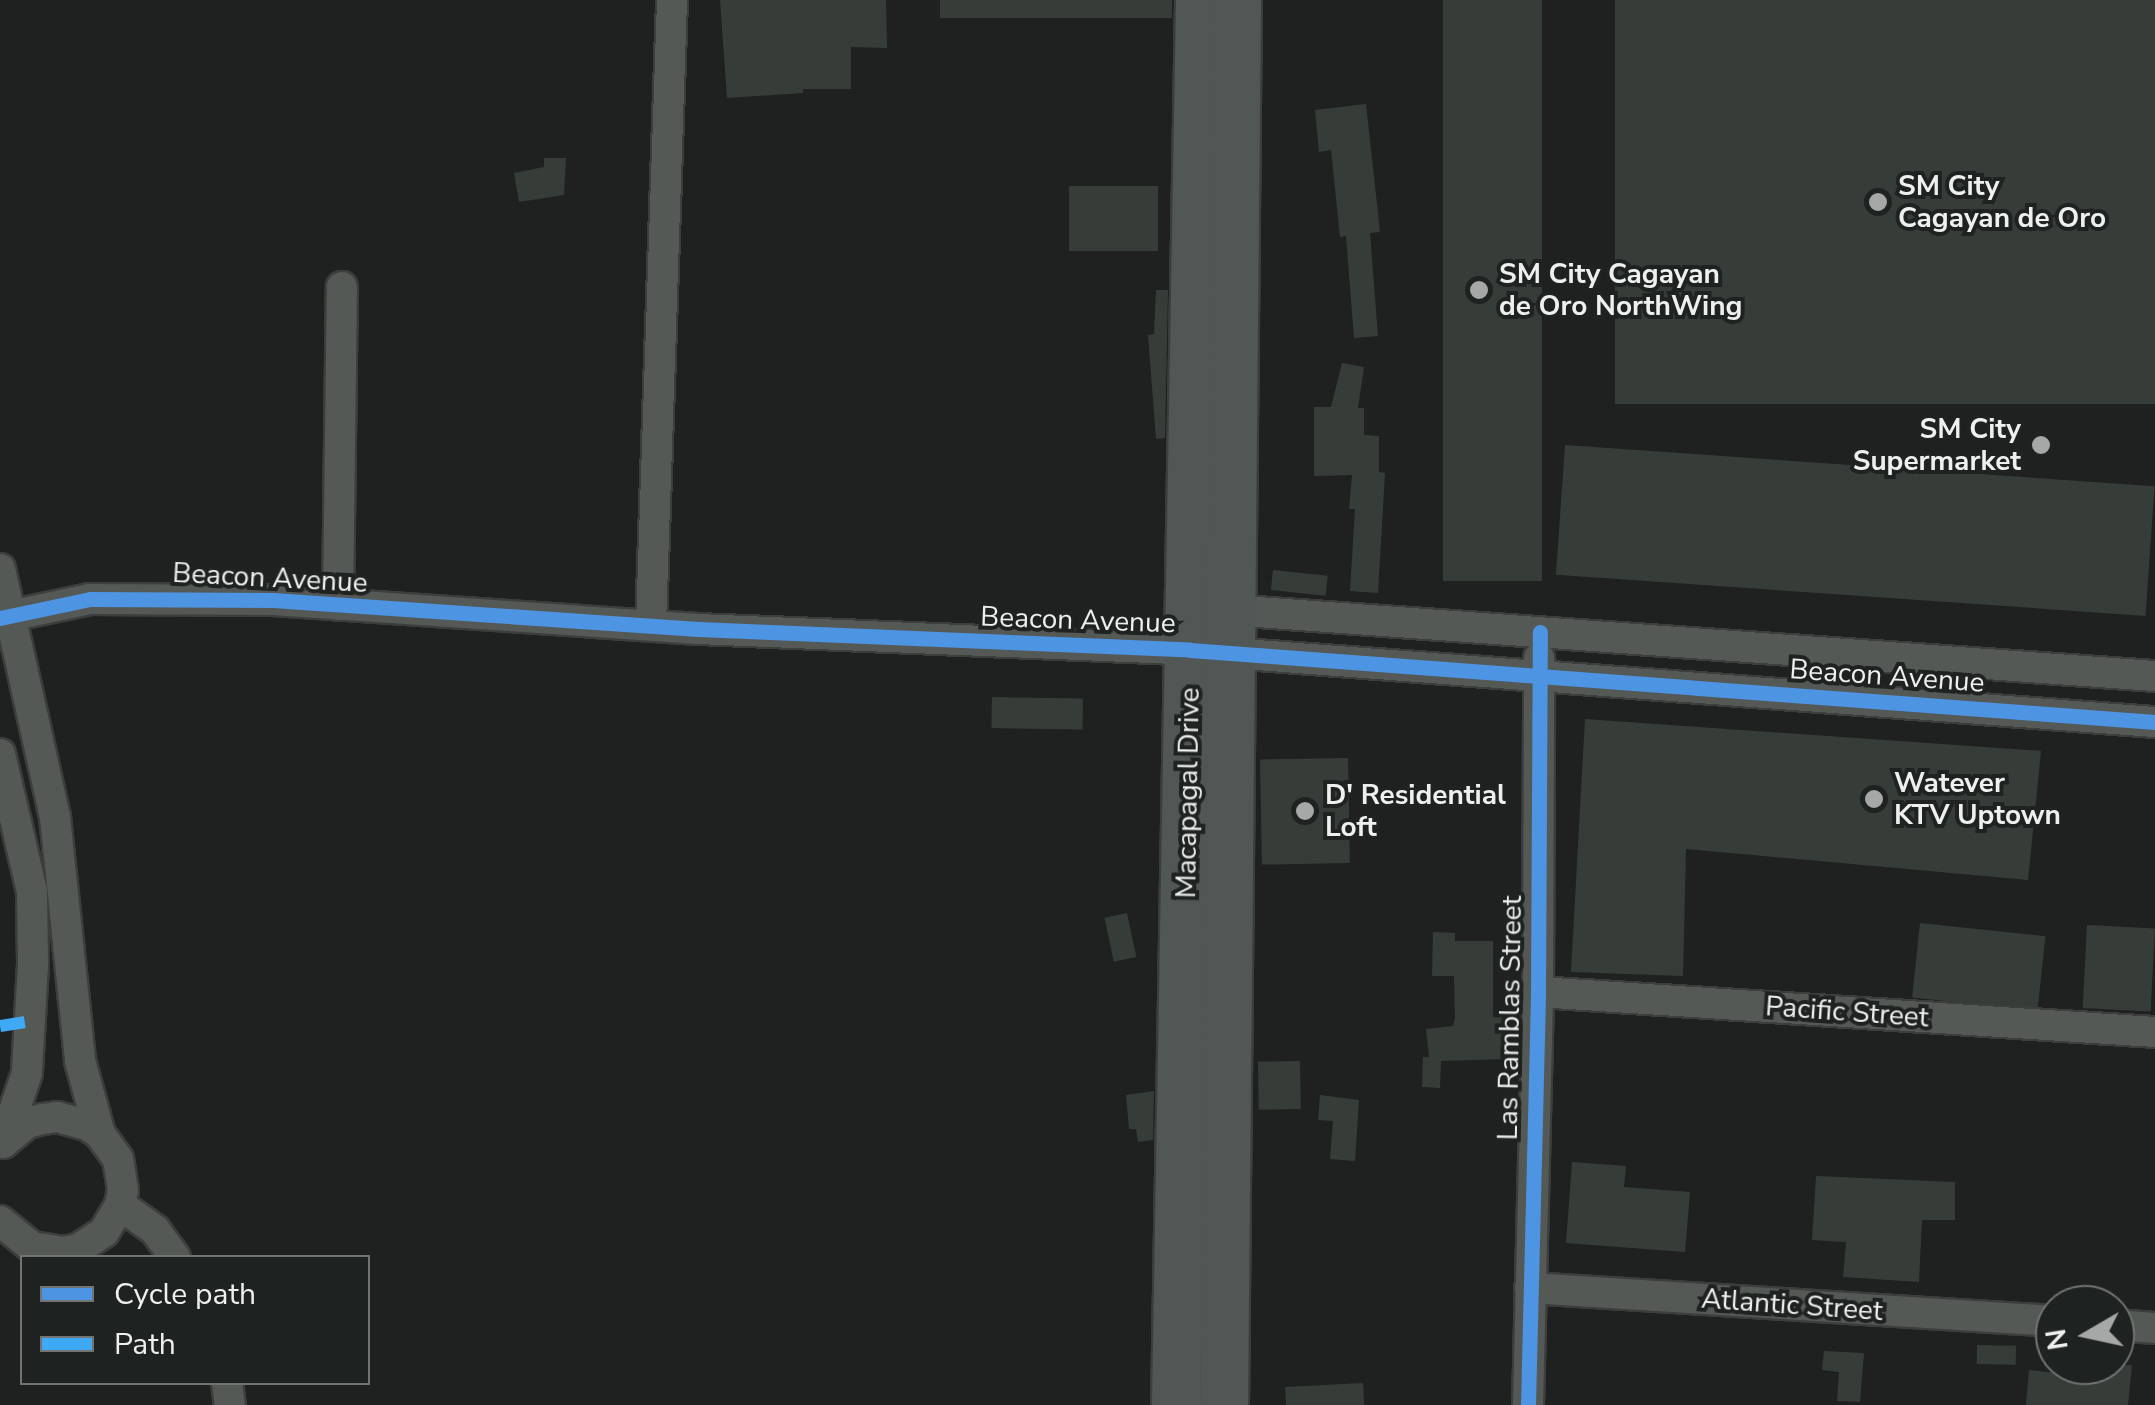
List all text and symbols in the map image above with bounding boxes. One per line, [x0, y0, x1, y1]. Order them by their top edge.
place label: SM City Cagayan de Oro [1898, 169, 2106, 235]
marker: SM City Cagayan de Oro [1867, 191, 1889, 213]
place label: SM City Cagayan de Oro NorthWing [1499, 257, 1743, 323]
marker: SM City Cagayan de Oro NorthWing [1468, 279, 1490, 301]
place label: SM City Supermarket [1853, 412, 2021, 478]
marker: SM City Supermarket [2030, 434, 2052, 456]
street label: Beacon Avenue [172, 556, 368, 600]
street label: Beacon Avenue [980, 600, 1176, 640]
street label: Beacon Avenue [1788, 652, 1986, 700]
street label: Macapagal Drive [1169, 687, 1207, 899]
place label: Watever KTV Uptown [1894, 766, 2061, 832]
place label: D' Residential Loft [1325, 778, 1506, 844]
marker: Watever KTV Uptown [1863, 788, 1885, 810]
marker: D' Residential Loft [1294, 800, 1316, 822]
street label: Las Ramblas Street [1491, 895, 1529, 1141]
street label: Pacific Street [1764, 990, 1930, 1034]
legend [20, 1255, 370, 1385]
text: Cycle path [114, 1274, 256, 1315]
street label: Atlantic Street [1700, 1282, 1884, 1328]
north arrow [2035, 1285, 2135, 1385]
text: Path [114, 1324, 176, 1365]
text: N [2037, 1326, 2078, 1353]

